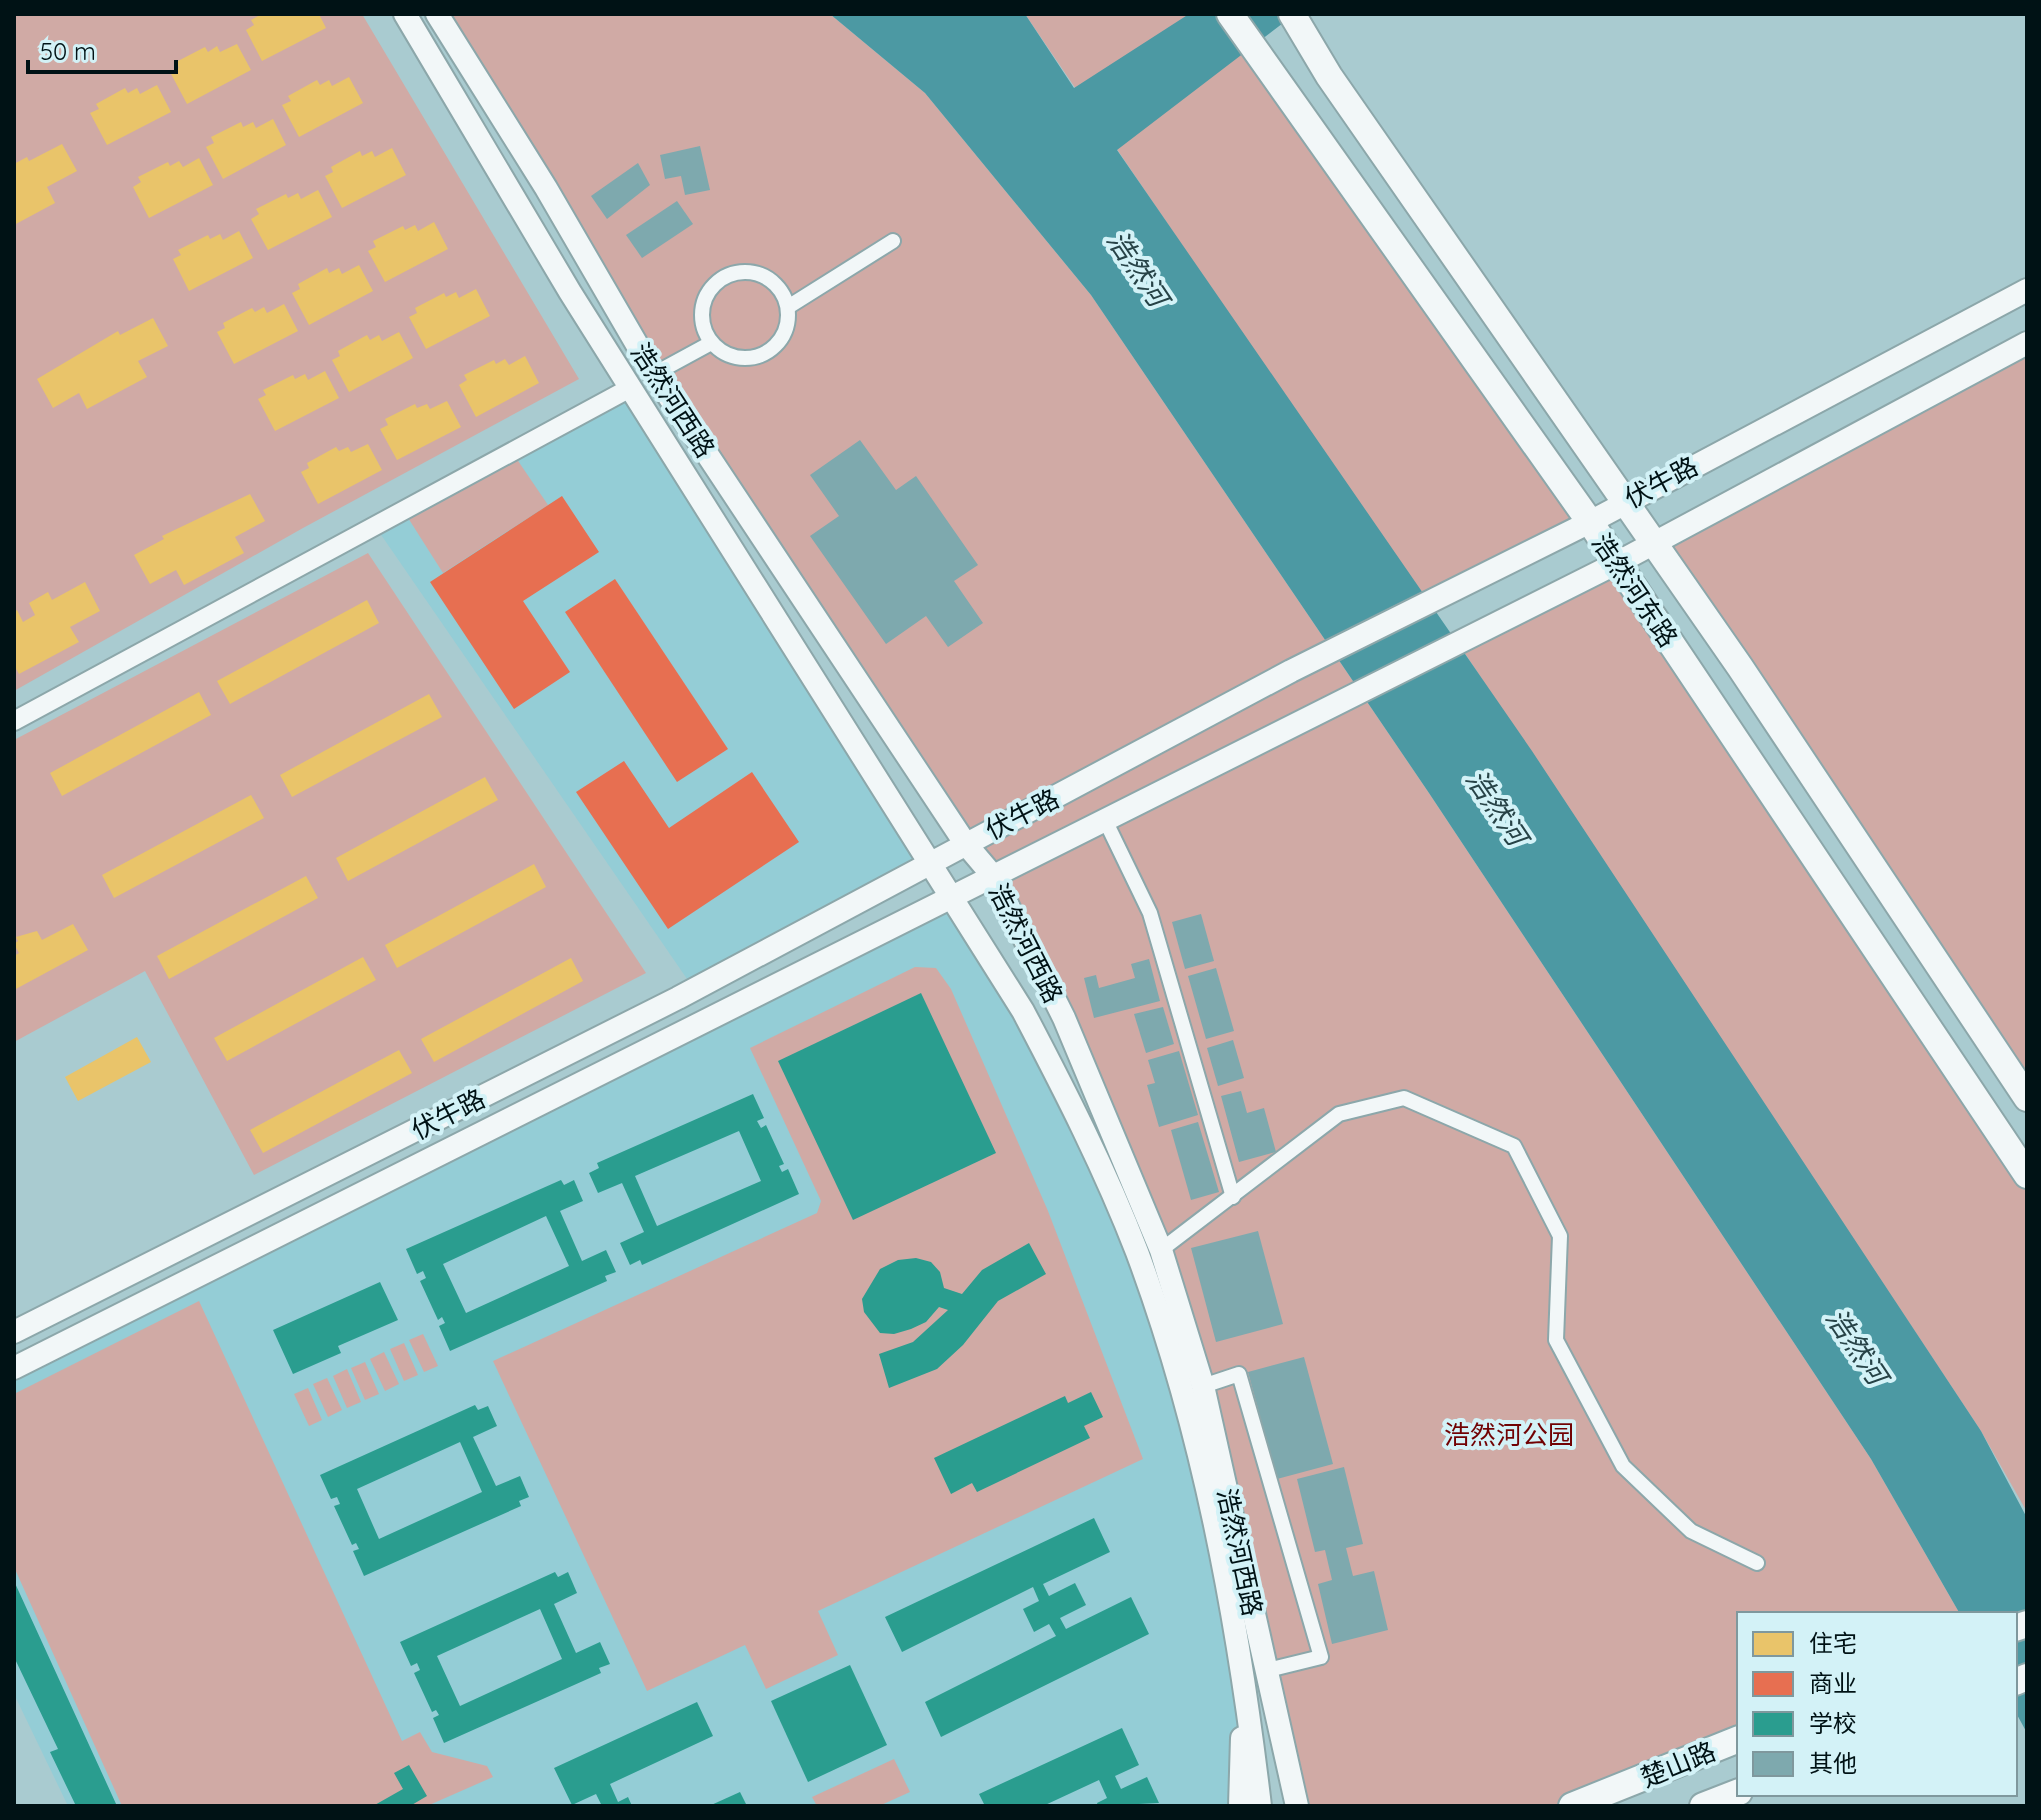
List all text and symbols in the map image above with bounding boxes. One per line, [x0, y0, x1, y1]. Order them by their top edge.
scale bar [28, 24, 176, 74]
text: 50 m [40, 36, 96, 66]
water label: 浩然河 [1100, 223, 1179, 317]
street label: 浩然河西路 [624, 336, 722, 464]
street label: 伏牛路 [1619, 449, 1703, 515]
street label: 浩然河东路 [1585, 527, 1685, 653]
water label: 浩然河 [1459, 762, 1538, 856]
street label: 伏牛路 [980, 782, 1064, 846]
street label: 浩然河西路 [982, 878, 1070, 1008]
street label: 伏牛路 [406, 1082, 490, 1146]
water label: 浩然河 [1819, 1301, 1898, 1395]
park label: 浩然河公园 [1444, 1418, 1574, 1451]
street label: 浩然河西路 [1210, 1485, 1270, 1619]
legend [1737, 1612, 2017, 1796]
text: 住宅 [1809, 1628, 1857, 1658]
text: 商业 [1809, 1668, 1857, 1698]
text: 学校 [1809, 1708, 1857, 1738]
street label: 楚山路 [1636, 1734, 1720, 1794]
text: 其他 [1809, 1748, 1857, 1778]

